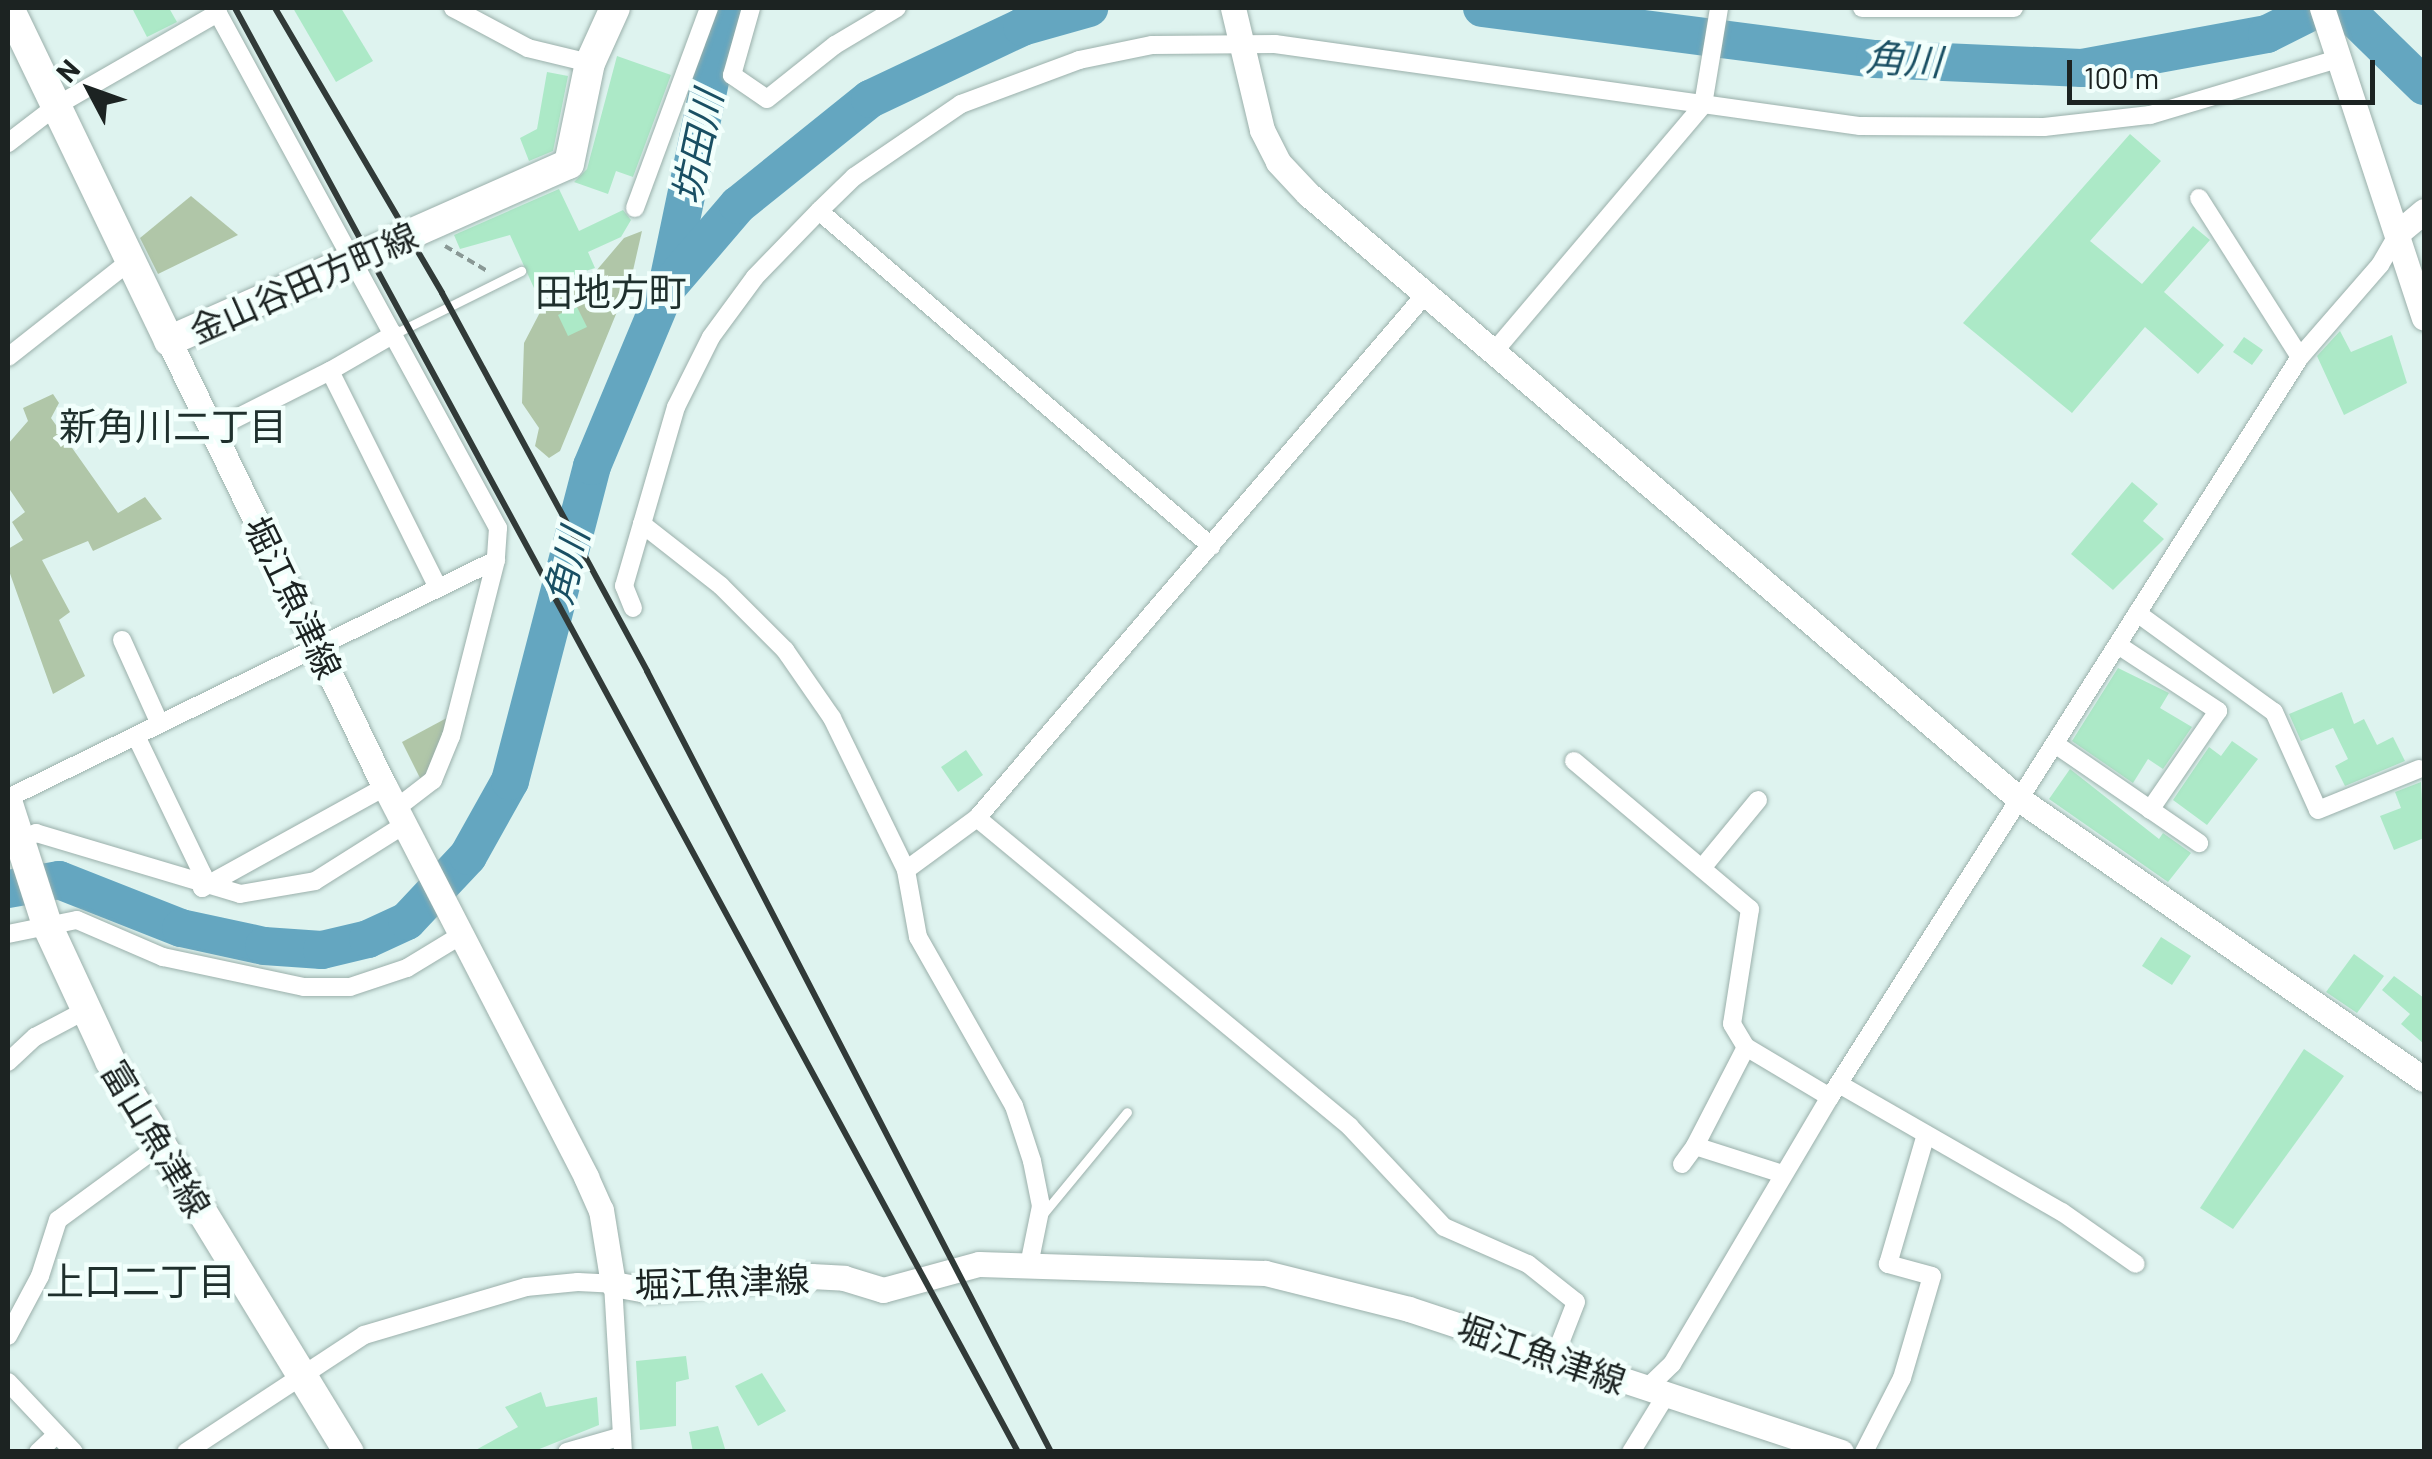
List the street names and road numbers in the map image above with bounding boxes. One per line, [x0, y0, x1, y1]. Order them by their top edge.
street label: 金山谷田方町線 [183, 213, 423, 351]
street label: 堀江魚津線 [237, 509, 351, 685]
street label: 富山魚津線 [94, 1052, 220, 1224]
street label: 堀江魚津線 [634, 1257, 810, 1305]
street label: 堀江魚津線 [1452, 1305, 1632, 1401]

